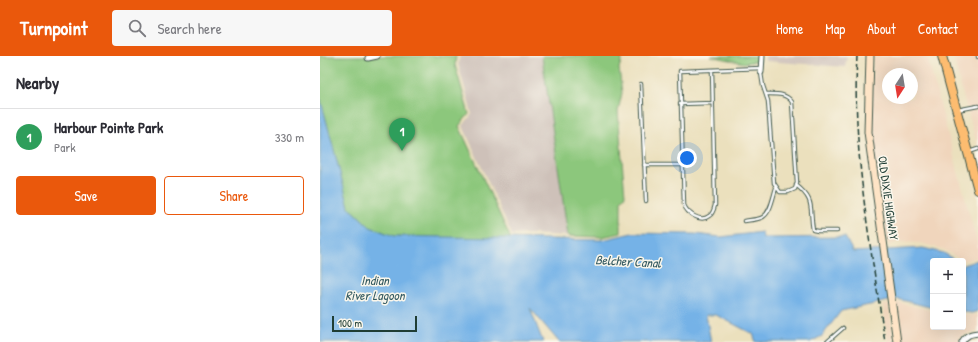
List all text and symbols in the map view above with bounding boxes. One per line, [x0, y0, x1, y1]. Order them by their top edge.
search box [112, 10, 392, 46]
text: Turnpoint [20, 15, 88, 41]
icon: search [126, 17, 148, 39]
text: Search here [158, 18, 222, 39]
text: Home [776, 19, 803, 38]
text: Map [825, 19, 845, 38]
text: About [867, 19, 896, 38]
text: Contact [918, 19, 958, 38]
north arrow [882, 68, 918, 104]
text: Nearby [16, 71, 59, 94]
text: Harbour Pointe Park [54, 117, 163, 138]
pin: 1 [389, 118, 415, 151]
text: 1 [27, 128, 31, 146]
text: 330 m [275, 128, 304, 146]
text: Park [54, 138, 76, 156]
your location [677, 148, 697, 168]
street label: OLD DIXIE HIGHWAY [874, 155, 903, 242]
button: Save [16, 176, 156, 215]
button: Share [164, 176, 304, 215]
water label: Belcher Canal [595, 250, 662, 272]
map controls [930, 258, 966, 330]
button: + [930, 258, 966, 294]
water label: Indian River Lagoon [345, 271, 406, 305]
button: − [930, 294, 966, 330]
scale bar [332, 314, 417, 333]
text: 100 m [338, 316, 362, 330]

